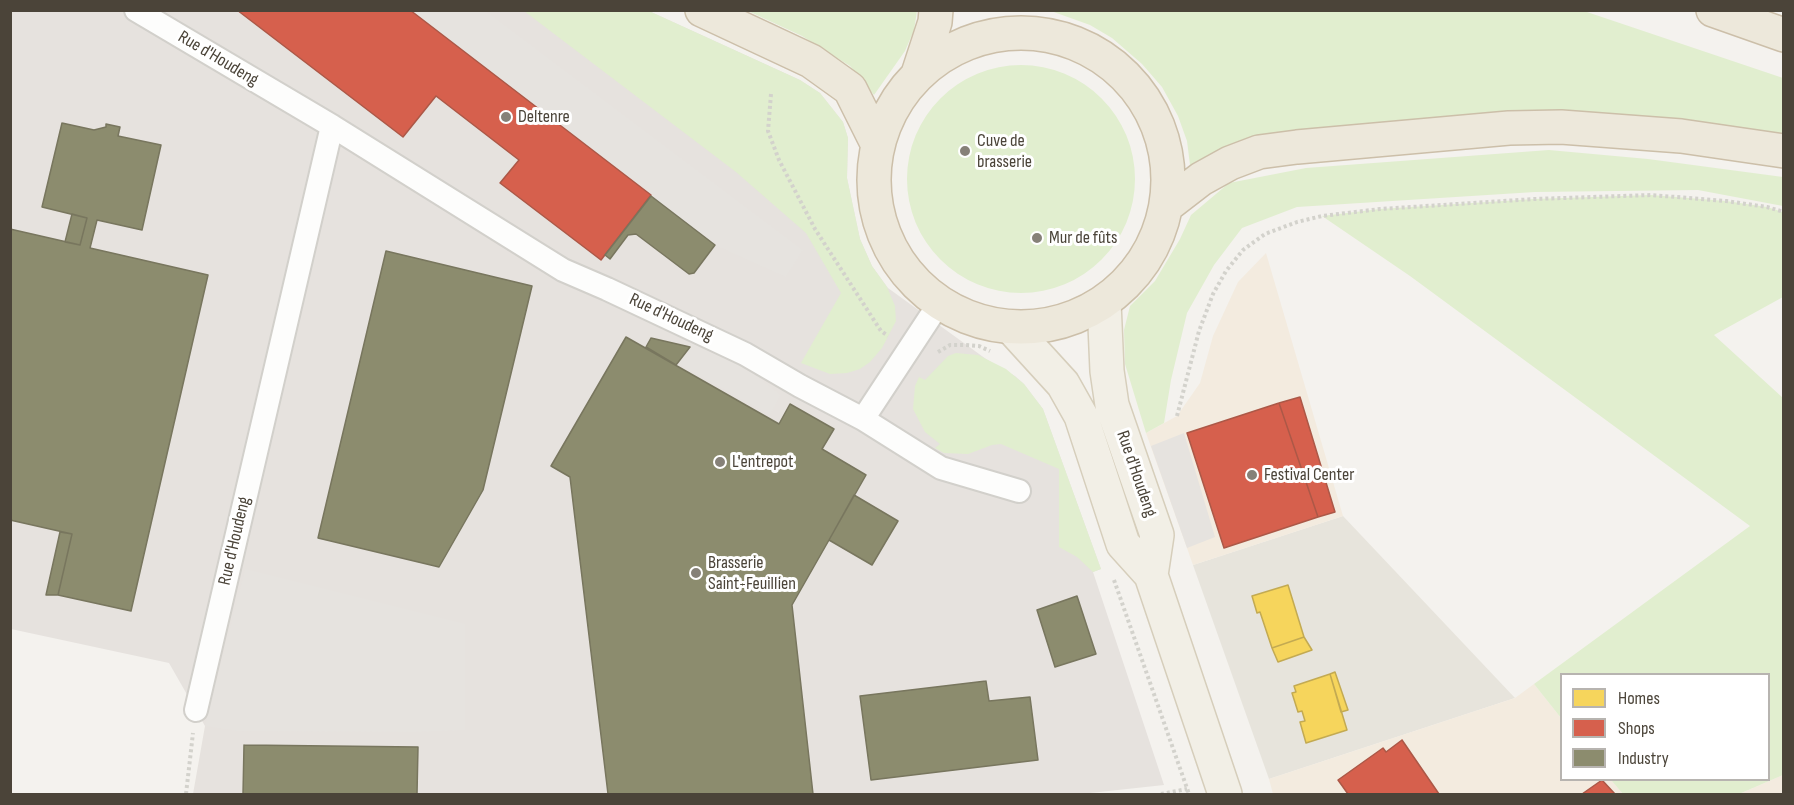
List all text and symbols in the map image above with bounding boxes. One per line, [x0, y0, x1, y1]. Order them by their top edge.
street label: Rue d'Houdeng [174, 27, 262, 91]
place label: Deltenre [518, 106, 570, 128]
marker: Deltenre [499, 110, 513, 124]
place label: Cuve de brasserie [977, 130, 1032, 172]
marker: Cuve de brasserie [958, 144, 972, 158]
place label: Mur de fûts [1049, 227, 1117, 249]
marker: Mur de fûts [1030, 231, 1044, 245]
street label: Rue d'Houdeng [626, 289, 716, 347]
street label: Rue d'Houdeng [1111, 428, 1161, 520]
place label: L'entrepot [732, 451, 794, 473]
marker: L'entrepot [713, 455, 727, 469]
place label: Festival Center [1264, 464, 1354, 486]
marker: Festival Center [1245, 468, 1259, 482]
street label: Rue d'Houdeng [214, 495, 256, 587]
place label: Brasserie Saint-Feuillien [708, 552, 796, 594]
marker: Brasserie Saint-Feuillien [689, 566, 703, 580]
legend [1560, 673, 1770, 781]
text: Homes [1618, 688, 1660, 709]
text: Shops [1618, 718, 1655, 739]
text: Industry [1618, 748, 1669, 769]

